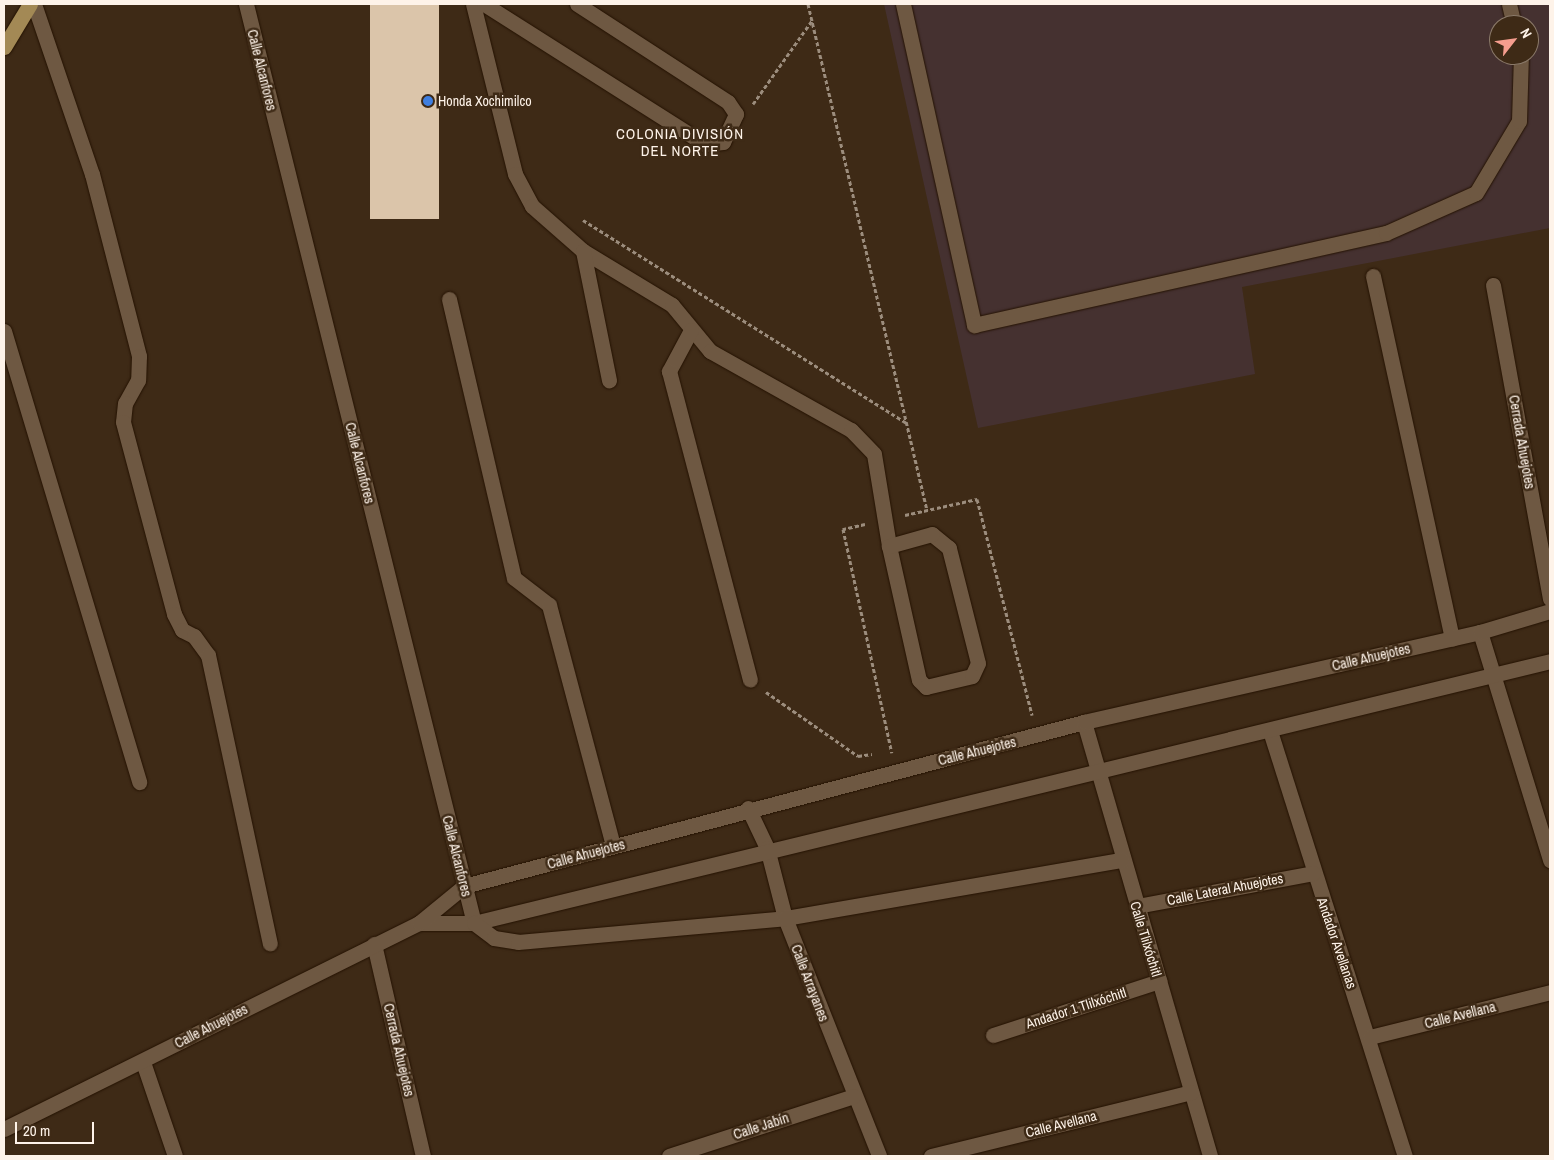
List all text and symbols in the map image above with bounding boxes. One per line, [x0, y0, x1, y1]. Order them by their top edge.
north arrow [1489, 15, 1539, 65]
text: N [1516, 25, 1536, 41]
street label: Calle Alcanfores [244, 27, 280, 113]
place label: Honda Xochimilco [438, 93, 532, 109]
marker: Honda Xochimilco [422, 95, 434, 107]
district label: COLONIA DIVISIÓN DEL NORTE [614, 124, 746, 159]
street label: Cerrada Ahuejotes [1505, 393, 1539, 491]
street label: Calle Alcanfores [342, 420, 378, 506]
street label: Calle Ahuejotes [1330, 640, 1412, 674]
street label: Calle Ahuejotes [936, 733, 1018, 769]
street label: Calle Alcanfores [439, 813, 475, 899]
street label: Calle Ahuejotes [545, 835, 627, 873]
street label: Calle Lateral Ahuejotes [1165, 869, 1285, 909]
street label: Andador Avellanas [1313, 895, 1361, 991]
street label: Calle Tlilxóchitl [1127, 899, 1165, 979]
street label: Calle Arrayanes [788, 942, 832, 1024]
street label: Andador 1 Tlilxóchitl [1024, 984, 1128, 1032]
street label: Calle Avellana [1422, 998, 1498, 1032]
street label: Calle Ahuejotes [171, 1000, 251, 1052]
street label: Cerrada Ahuejotes [380, 1001, 418, 1099]
street label: Calle Avellana [1023, 1107, 1099, 1141]
street label: Calle Jabín [731, 1109, 791, 1143]
scale bar [18, 1112, 96, 1144]
text: 20 m [23, 1120, 50, 1141]

